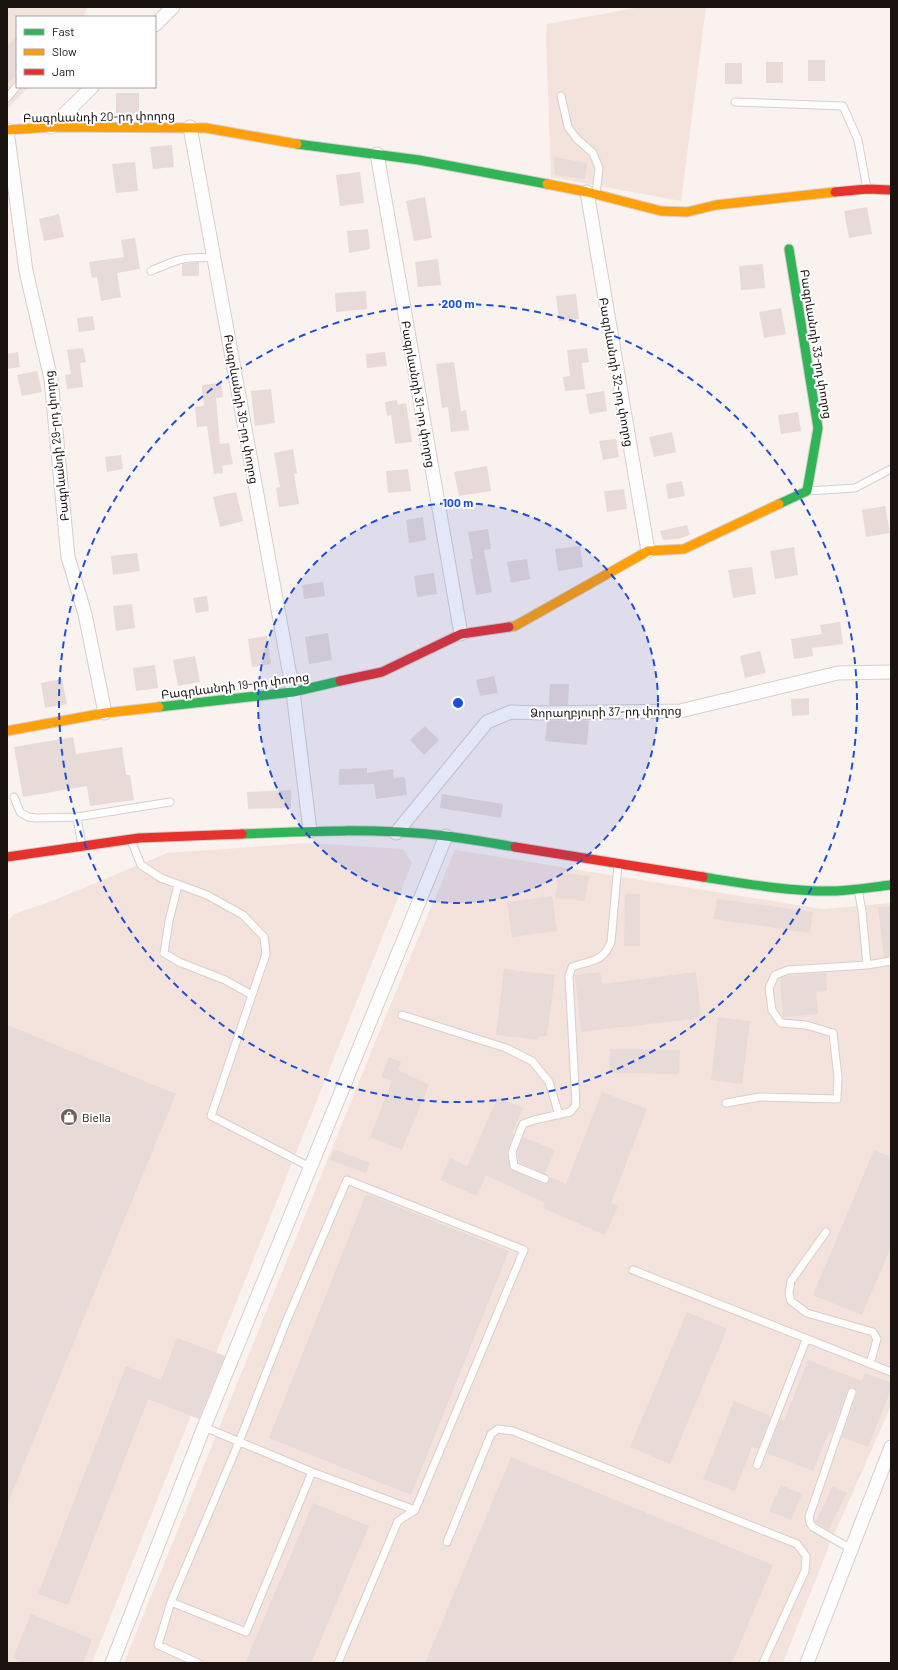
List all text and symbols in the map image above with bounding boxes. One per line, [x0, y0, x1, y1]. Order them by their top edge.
legend [16, 16, 156, 88]
text: Fast [52, 24, 75, 38]
text: Slow [52, 44, 77, 58]
text: Jam [52, 64, 75, 78]
street label: Բագրևանդի 20-րդ փողոց [23, 108, 175, 125]
street label: Բագրևանդի 33-րդ փողոց [797, 268, 836, 420]
text: 200 m [442, 296, 474, 310]
street label: Բագրևանդի 32-րդ փողոց [596, 296, 637, 448]
street label: Բագրևանդի 31-րդ փողոց [398, 319, 439, 469]
street label: Բագրևանդի 30-րդ փողոց [221, 333, 262, 485]
street label: Բագրևանդի 29-րդ փողոց [41, 370, 72, 522]
text: 100 m [443, 495, 473, 509]
street label: Բագրևանդի 19-րդ փողոց [160, 669, 310, 702]
centre of rings [451, 696, 465, 710]
street label: Ձորաղբյուրի 37-րդ փողոց [530, 703, 682, 720]
shop icon: Biella [59, 1107, 79, 1127]
place label: Biella [82, 1110, 111, 1124]

